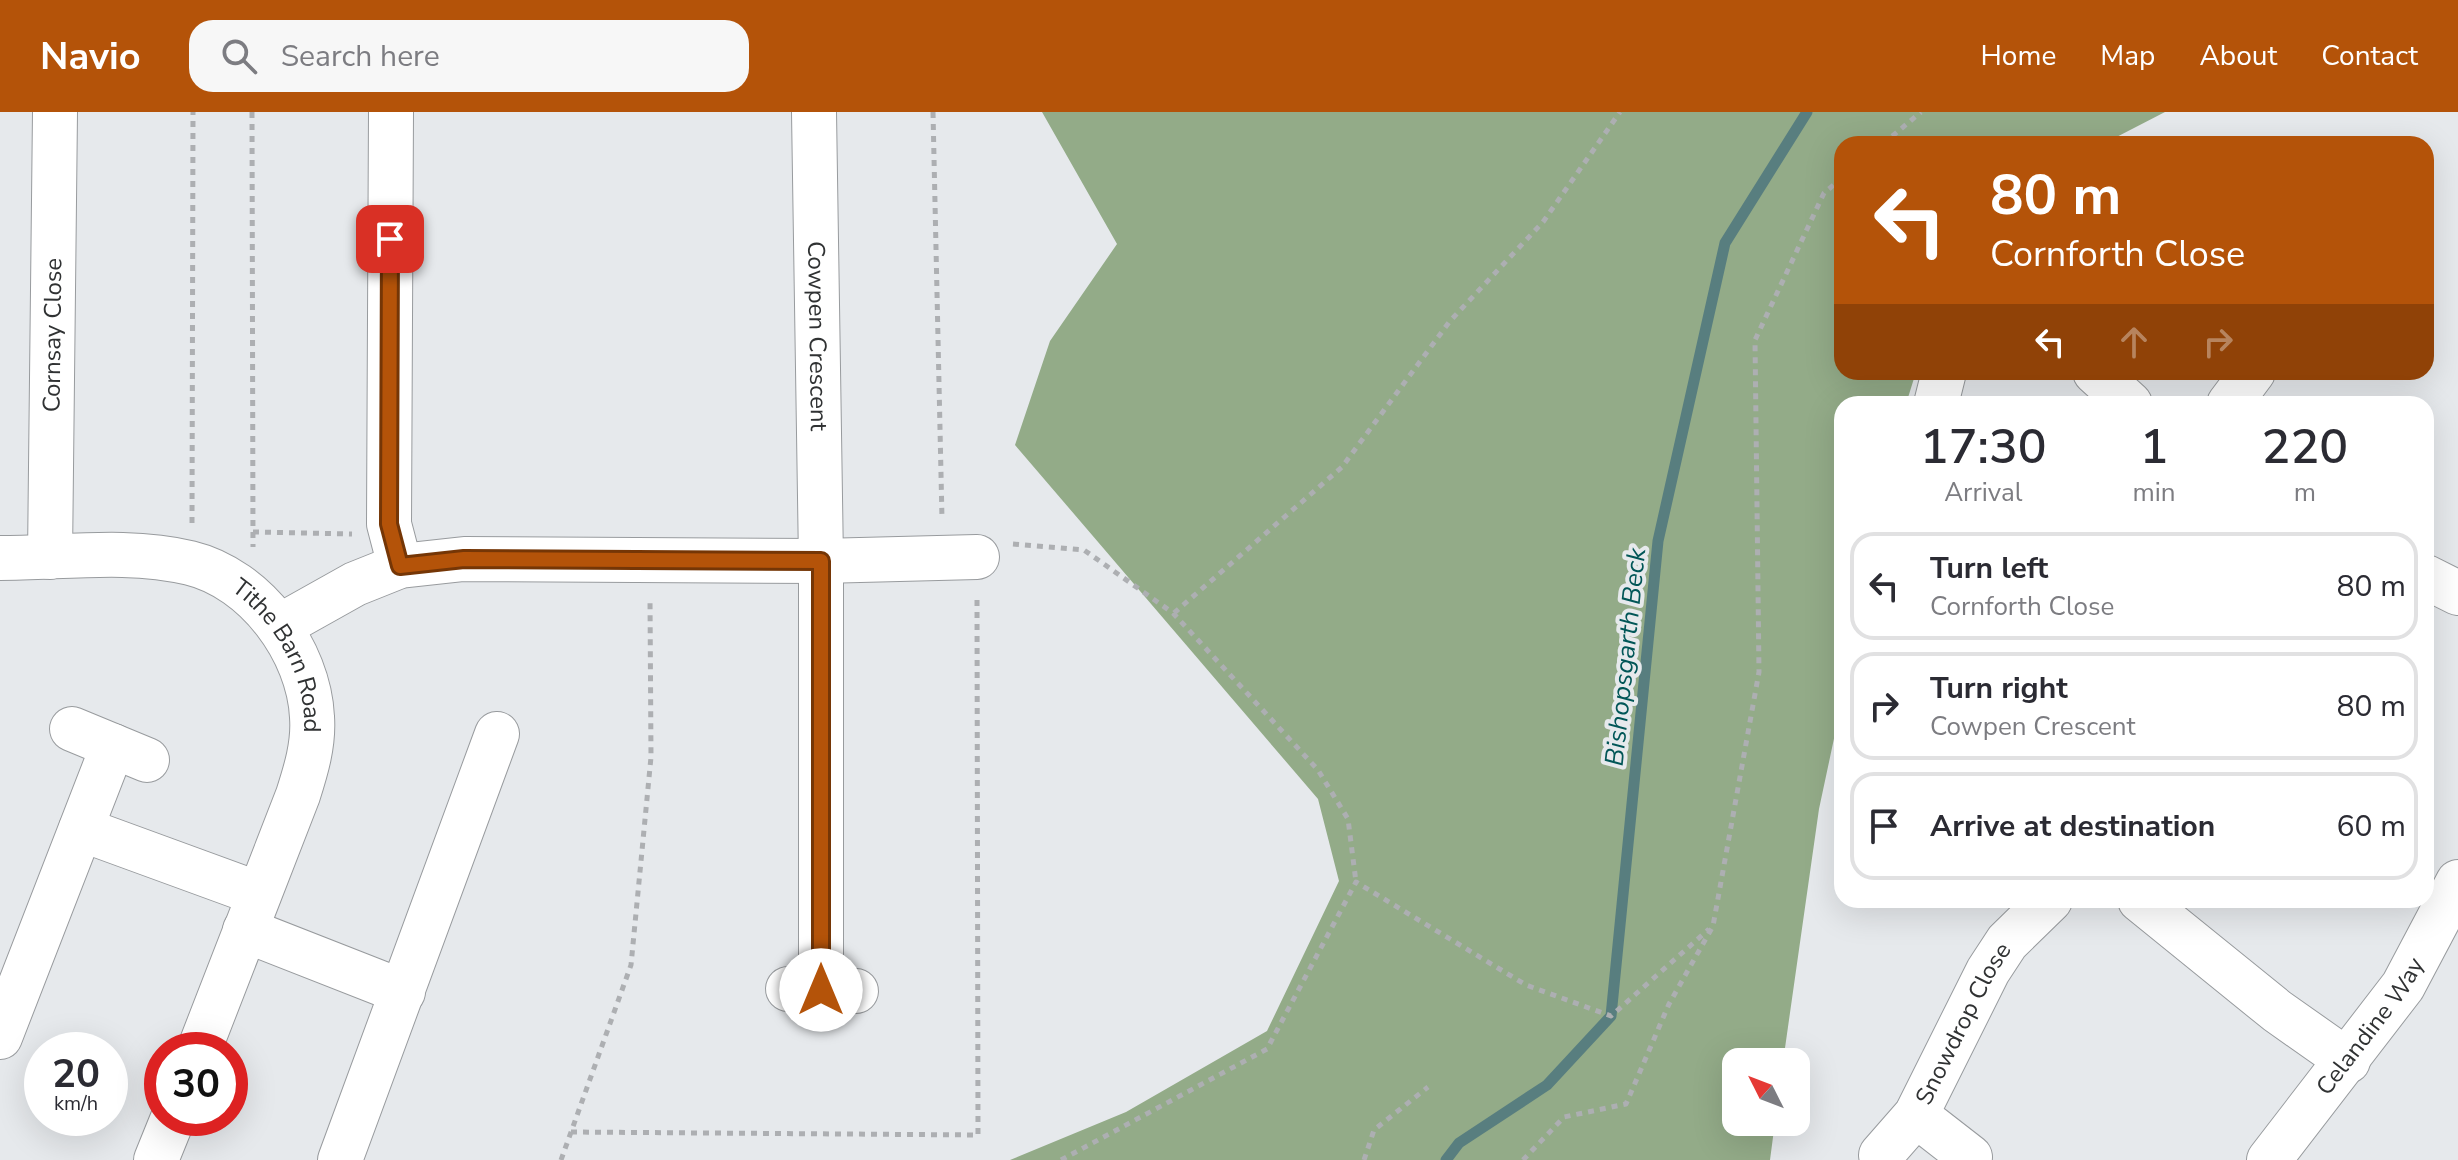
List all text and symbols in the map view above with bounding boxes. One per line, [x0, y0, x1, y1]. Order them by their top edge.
search box [189, 20, 749, 92]
text: Navio [40, 31, 141, 82]
icon: search [217, 34, 261, 78]
text: Search here [281, 36, 440, 77]
text: Home [1981, 37, 2056, 75]
text: Map [2100, 37, 2155, 75]
text: About [2199, 37, 2277, 75]
text: Contact [2321, 37, 2418, 75]
text: 80 m [1990, 157, 2121, 234]
icon: left [1858, 168, 1962, 272]
pin [356, 205, 424, 273]
icon: arrive [368, 217, 412, 261]
text: Cornforth Close [1990, 230, 2245, 279]
street label: Cowpen Crescent [800, 241, 835, 432]
street label: Cornsay Close [36, 258, 69, 412]
icon: left [2028, 320, 2072, 364]
icon: ahead [2112, 320, 2156, 364]
icon: right [2196, 320, 2240, 364]
text: 17:30 [1920, 414, 2047, 480]
text: 1 [2140, 414, 2168, 480]
text: 220 [2262, 414, 2348, 480]
text: Arrival [1944, 475, 2022, 510]
text: min [2133, 475, 2176, 510]
text: m [2294, 475, 2316, 510]
water label: Bishopsgarth Beck [1597, 545, 1654, 768]
text: Turn left [1930, 548, 2048, 589]
icon: left [1862, 564, 1906, 608]
text: 80 m [2337, 566, 2406, 607]
street label: Tithe Barn Road [226, 571, 328, 733]
text: Cornforth Close [1930, 589, 2114, 624]
text: Turn right [1930, 668, 2068, 709]
icon: right [1862, 684, 1906, 728]
text: 80 m [2337, 686, 2406, 727]
text: Cowpen Crescent [1930, 709, 2136, 744]
icon: arrive [1862, 804, 1906, 848]
text: Arrive at destination [1930, 806, 2215, 847]
text: 60 m [2337, 806, 2406, 847]
street label: Snowdrop Close [1908, 936, 2018, 1110]
position arrow [779, 948, 863, 1032]
street label: Celandine Way [2309, 951, 2432, 1102]
speed limit sign: 30 [144, 1032, 248, 1136]
text: 20 [52, 1047, 100, 1101]
north arrow [1722, 1048, 1810, 1136]
map controls [1722, 1048, 1810, 1136]
text: km/h [54, 1090, 98, 1117]

